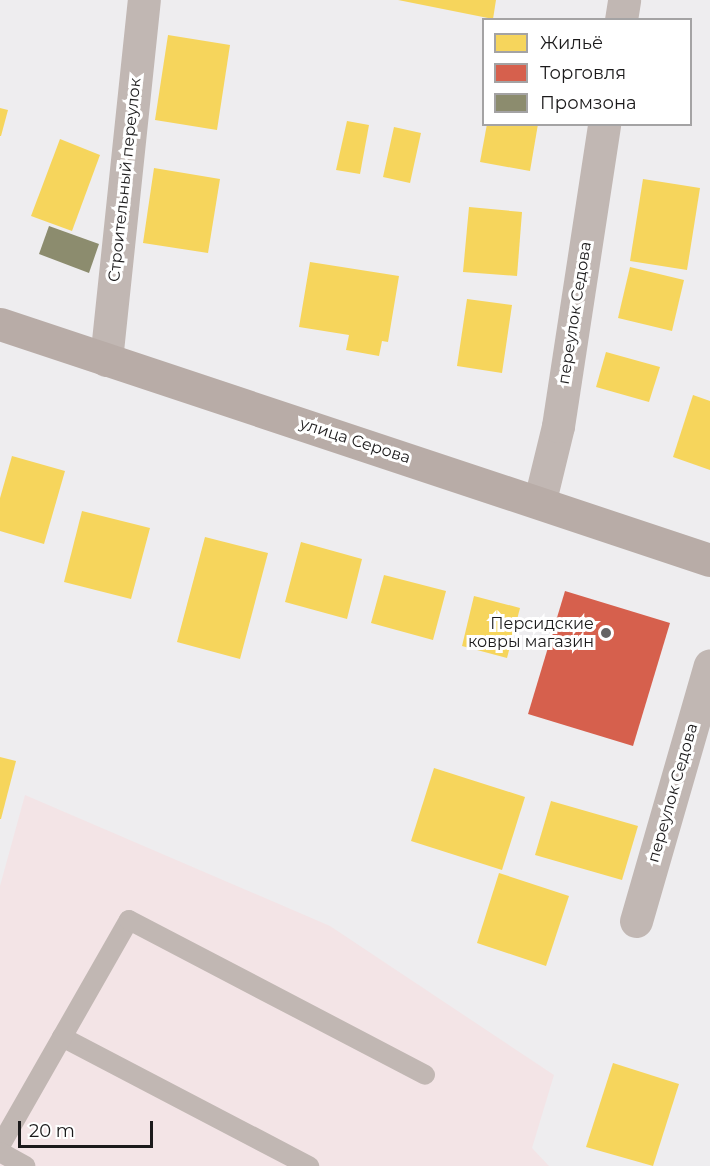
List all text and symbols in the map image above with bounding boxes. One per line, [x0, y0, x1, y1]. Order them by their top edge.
legend [482, 18, 692, 126]
text: Жильё [540, 32, 603, 54]
text: Торговля [540, 62, 626, 84]
street label: Строительный переулок [105, 77, 145, 283]
text: Промзона [540, 92, 637, 114]
street label: переулок Седова [554, 240, 596, 386]
street label: улица Серова [297, 414, 413, 468]
place label: Персидские ковры магазин [468, 614, 594, 652]
marker: Персидские ковры магазин [599, 626, 613, 640]
street label: переулок Седова [644, 721, 702, 865]
scale bar [21, 1109, 156, 1147]
text: 20 m [29, 1120, 75, 1142]

